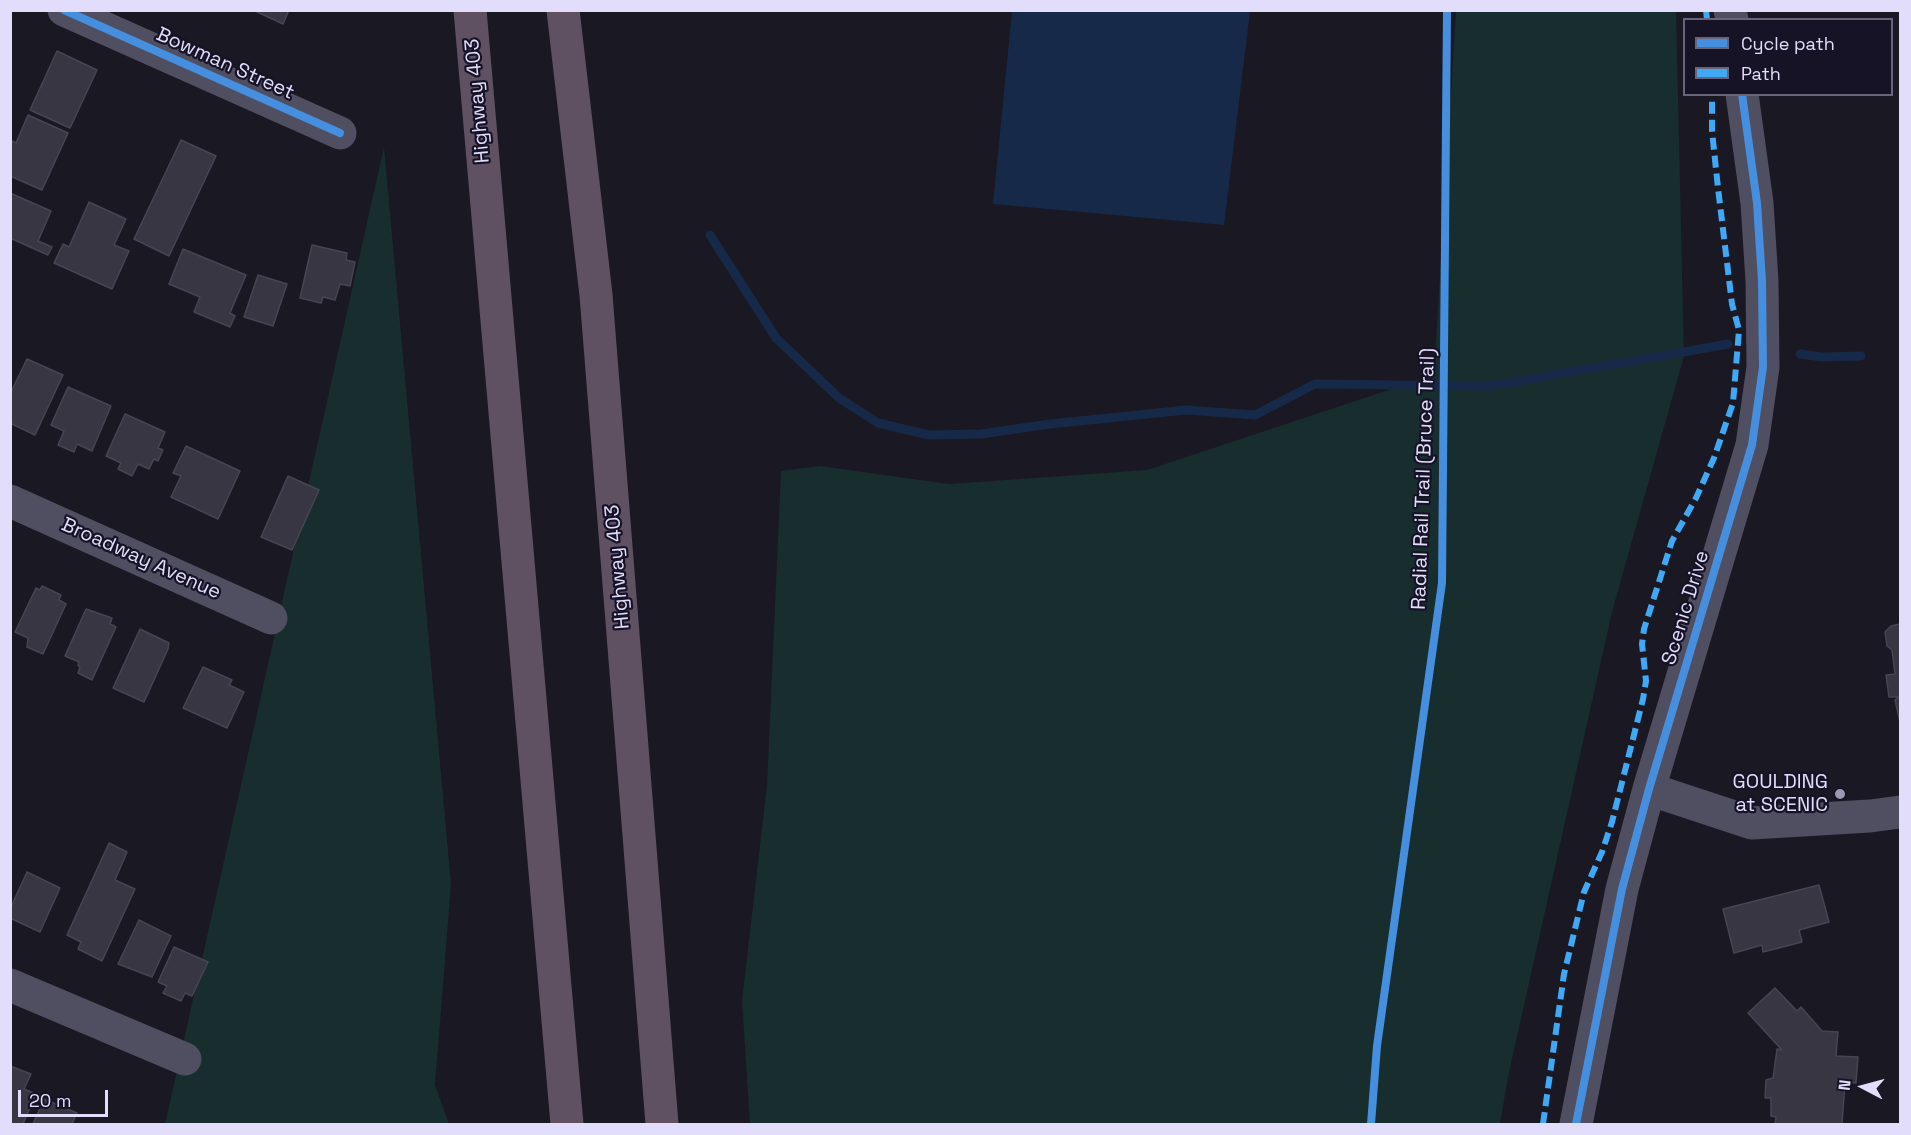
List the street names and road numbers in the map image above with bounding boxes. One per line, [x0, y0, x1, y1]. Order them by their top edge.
street label: Bowman Street [152, 23, 298, 105]
street label: Highway 403 [461, 38, 495, 164]
street label: Radial Rail Trail (Bruce Trail) [1407, 348, 1441, 610]
street label: Highway 403 [601, 504, 635, 630]
street label: Broadway Avenue [58, 513, 224, 605]
street label: Scenic Drive [1657, 548, 1715, 668]

